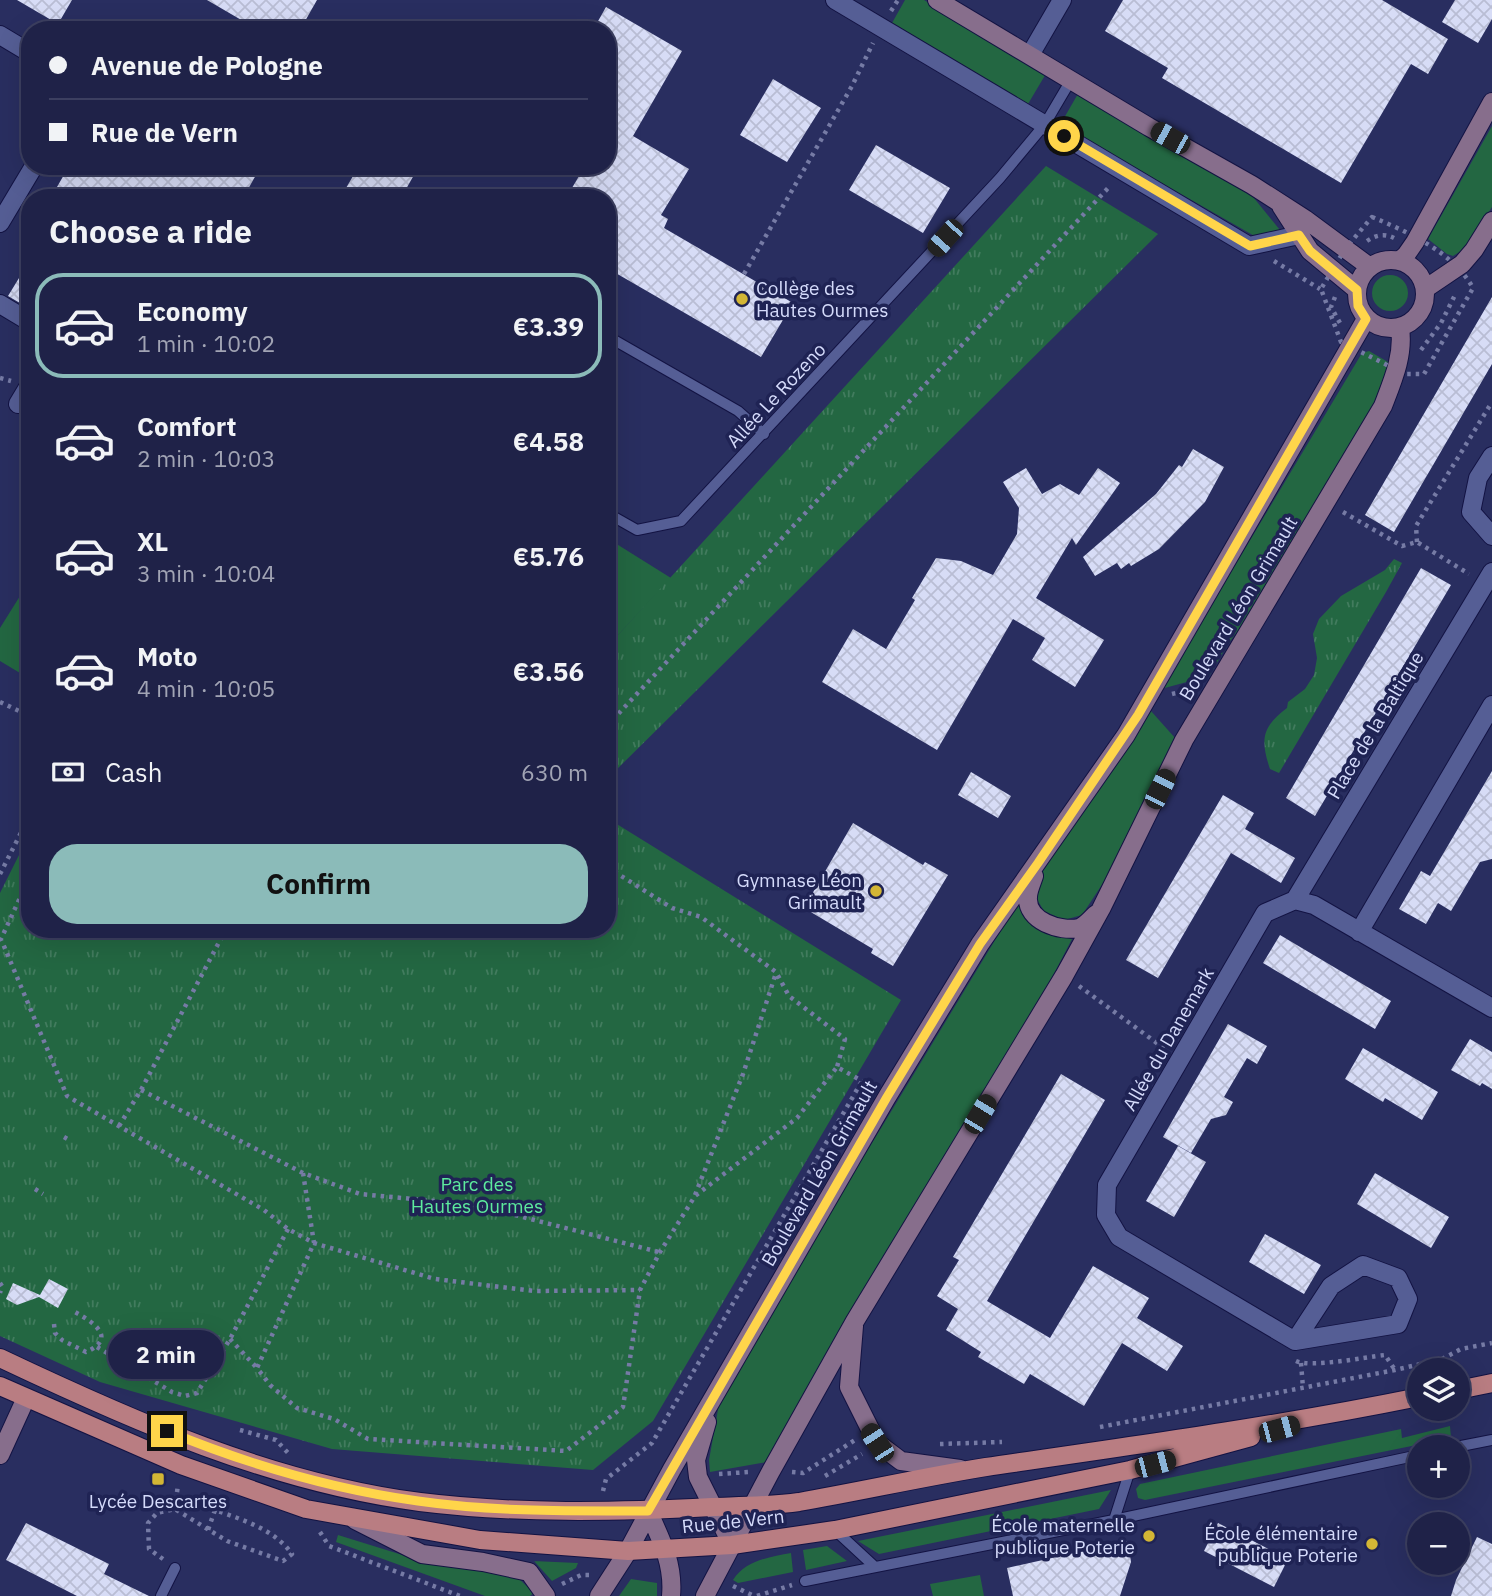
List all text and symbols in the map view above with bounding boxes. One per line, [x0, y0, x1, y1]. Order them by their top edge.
text: Avenue de Pologne [91, 48, 323, 82]
text: Rue de Vern [91, 115, 238, 149]
car [1147, 119, 1194, 157]
route start [1048, 120, 1080, 152]
text: Choose a ride [49, 210, 252, 252]
car [924, 215, 967, 261]
place label: Collège des Hautes Ourmes [756, 276, 889, 322]
marker: Collège des Hautes Ourmes [734, 291, 750, 307]
icon: car [53, 294, 116, 357]
text: Economy [137, 294, 248, 328]
text: €3.39 [513, 309, 584, 343]
text: 1 min · 10:02 [137, 328, 275, 358]
street label: Allée Le Rozeno [721, 337, 831, 453]
icon: car [53, 409, 116, 472]
text: Comfort [137, 409, 236, 443]
text: €4.58 [513, 424, 584, 458]
text: 2 min · 10:03 [137, 443, 275, 473]
street label: Boulevard Léon Grimault [1173, 511, 1303, 705]
icon: car [53, 524, 116, 587]
text: XL [137, 524, 168, 558]
text: €5.76 [513, 539, 584, 573]
text: 3 min · 10:04 [137, 558, 275, 588]
icon: car [53, 639, 116, 702]
text: Moto [137, 639, 197, 673]
street label: Place de la Baltique [1321, 647, 1429, 803]
text: €3.56 [513, 654, 584, 688]
text: 4 min · 10:05 [137, 673, 275, 703]
icon: cash [49, 753, 87, 791]
text: Cash [105, 755, 162, 789]
text: 630 m [521, 757, 588, 787]
car [1142, 766, 1179, 812]
button: Confirm [49, 844, 588, 924]
place label: Gymnase Léon Grimault [736, 868, 862, 914]
marker: Gymnase Léon Grimault [868, 883, 884, 899]
street label: Allée du Danemark [1117, 963, 1219, 1115]
street label: Boulevard Léon Grimault [756, 1076, 882, 1270]
car [961, 1091, 1000, 1137]
park label: Parc des Hautes Ourmes [411, 1172, 543, 1218]
callout: 2 min [109, 1330, 225, 1378]
text: 2 min [136, 1339, 196, 1369]
map controls [1407, 1358, 1470, 1575]
button: layers [1407, 1358, 1470, 1421]
car [1256, 1413, 1303, 1445]
route end [151, 1415, 183, 1447]
car [857, 1420, 898, 1466]
button: + [1407, 1435, 1470, 1498]
car [1132, 1448, 1179, 1480]
marker: Lycée Descartes [150, 1471, 166, 1487]
place label: Lycée Descartes [89, 1489, 227, 1513]
street label: Rue de Vern [681, 1504, 785, 1538]
button: − [1407, 1512, 1470, 1575]
place label: École maternelle publique Poterie [991, 1513, 1135, 1559]
place label: École élémentaire publique Poterie [1204, 1521, 1358, 1567]
marker: École maternelle publique Poterie [1141, 1528, 1157, 1544]
marker: École élémentaire publique Poterie [1364, 1536, 1380, 1552]

